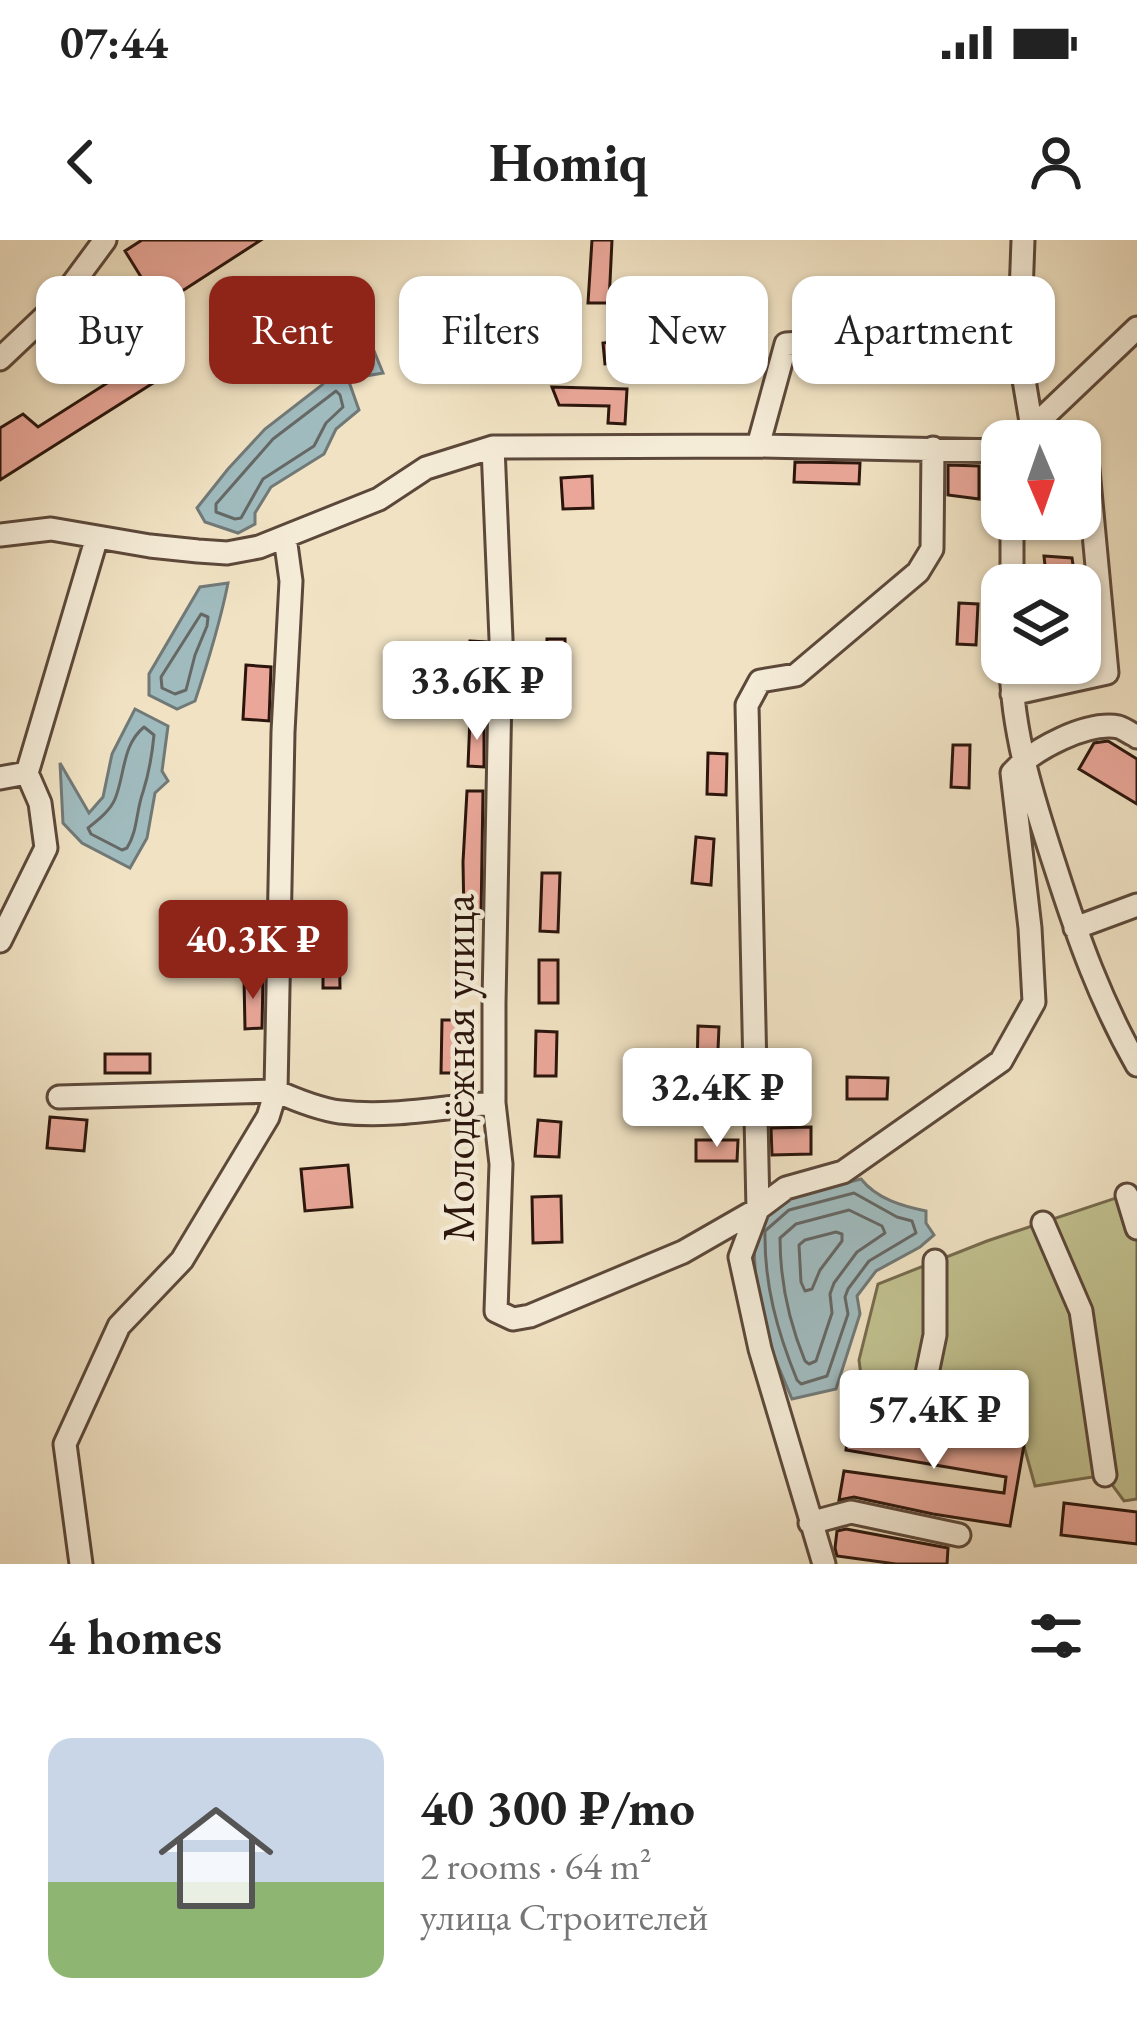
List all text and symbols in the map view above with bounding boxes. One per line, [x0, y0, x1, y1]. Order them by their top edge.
text: 07:44 [60, 13, 168, 71]
text: Homiq [489, 127, 648, 197]
icon: back [48, 129, 114, 195]
icon: person [1023, 129, 1089, 195]
chip: Buy [36, 276, 185, 384]
chip: Rent [209, 276, 375, 384]
chip: Filters [399, 276, 582, 384]
chip: New [606, 276, 768, 384]
chip: Apartment [792, 276, 1055, 384]
north arrow [981, 420, 1101, 540]
map controls [981, 420, 1101, 684]
button: layers [981, 564, 1101, 684]
pin: 33.6K ₽ [366, 641, 588, 743]
text: 33.6K ₽ [410, 654, 544, 705]
street label: Молодёжная улица [429, 894, 487, 1242]
pin: 40.3K ₽ [142, 900, 364, 1002]
text: 40.3K ₽ [186, 913, 320, 964]
pin: 32.4K ₽ [606, 1048, 828, 1150]
text: 32.4K ₽ [650, 1061, 784, 1112]
pin: 57.4K ₽ [823, 1370, 1045, 1472]
text: 57.4K ₽ [867, 1383, 1001, 1434]
text: 4 homes [48, 1603, 222, 1669]
icon: filters [1023, 1603, 1089, 1669]
text: 40 300 ₽/mo [420, 1774, 695, 1840]
icon: home [144, 1786, 288, 1930]
text: 2 rooms · 64 m² [420, 1840, 652, 1891]
text: улица Строителей [420, 1891, 708, 1942]

